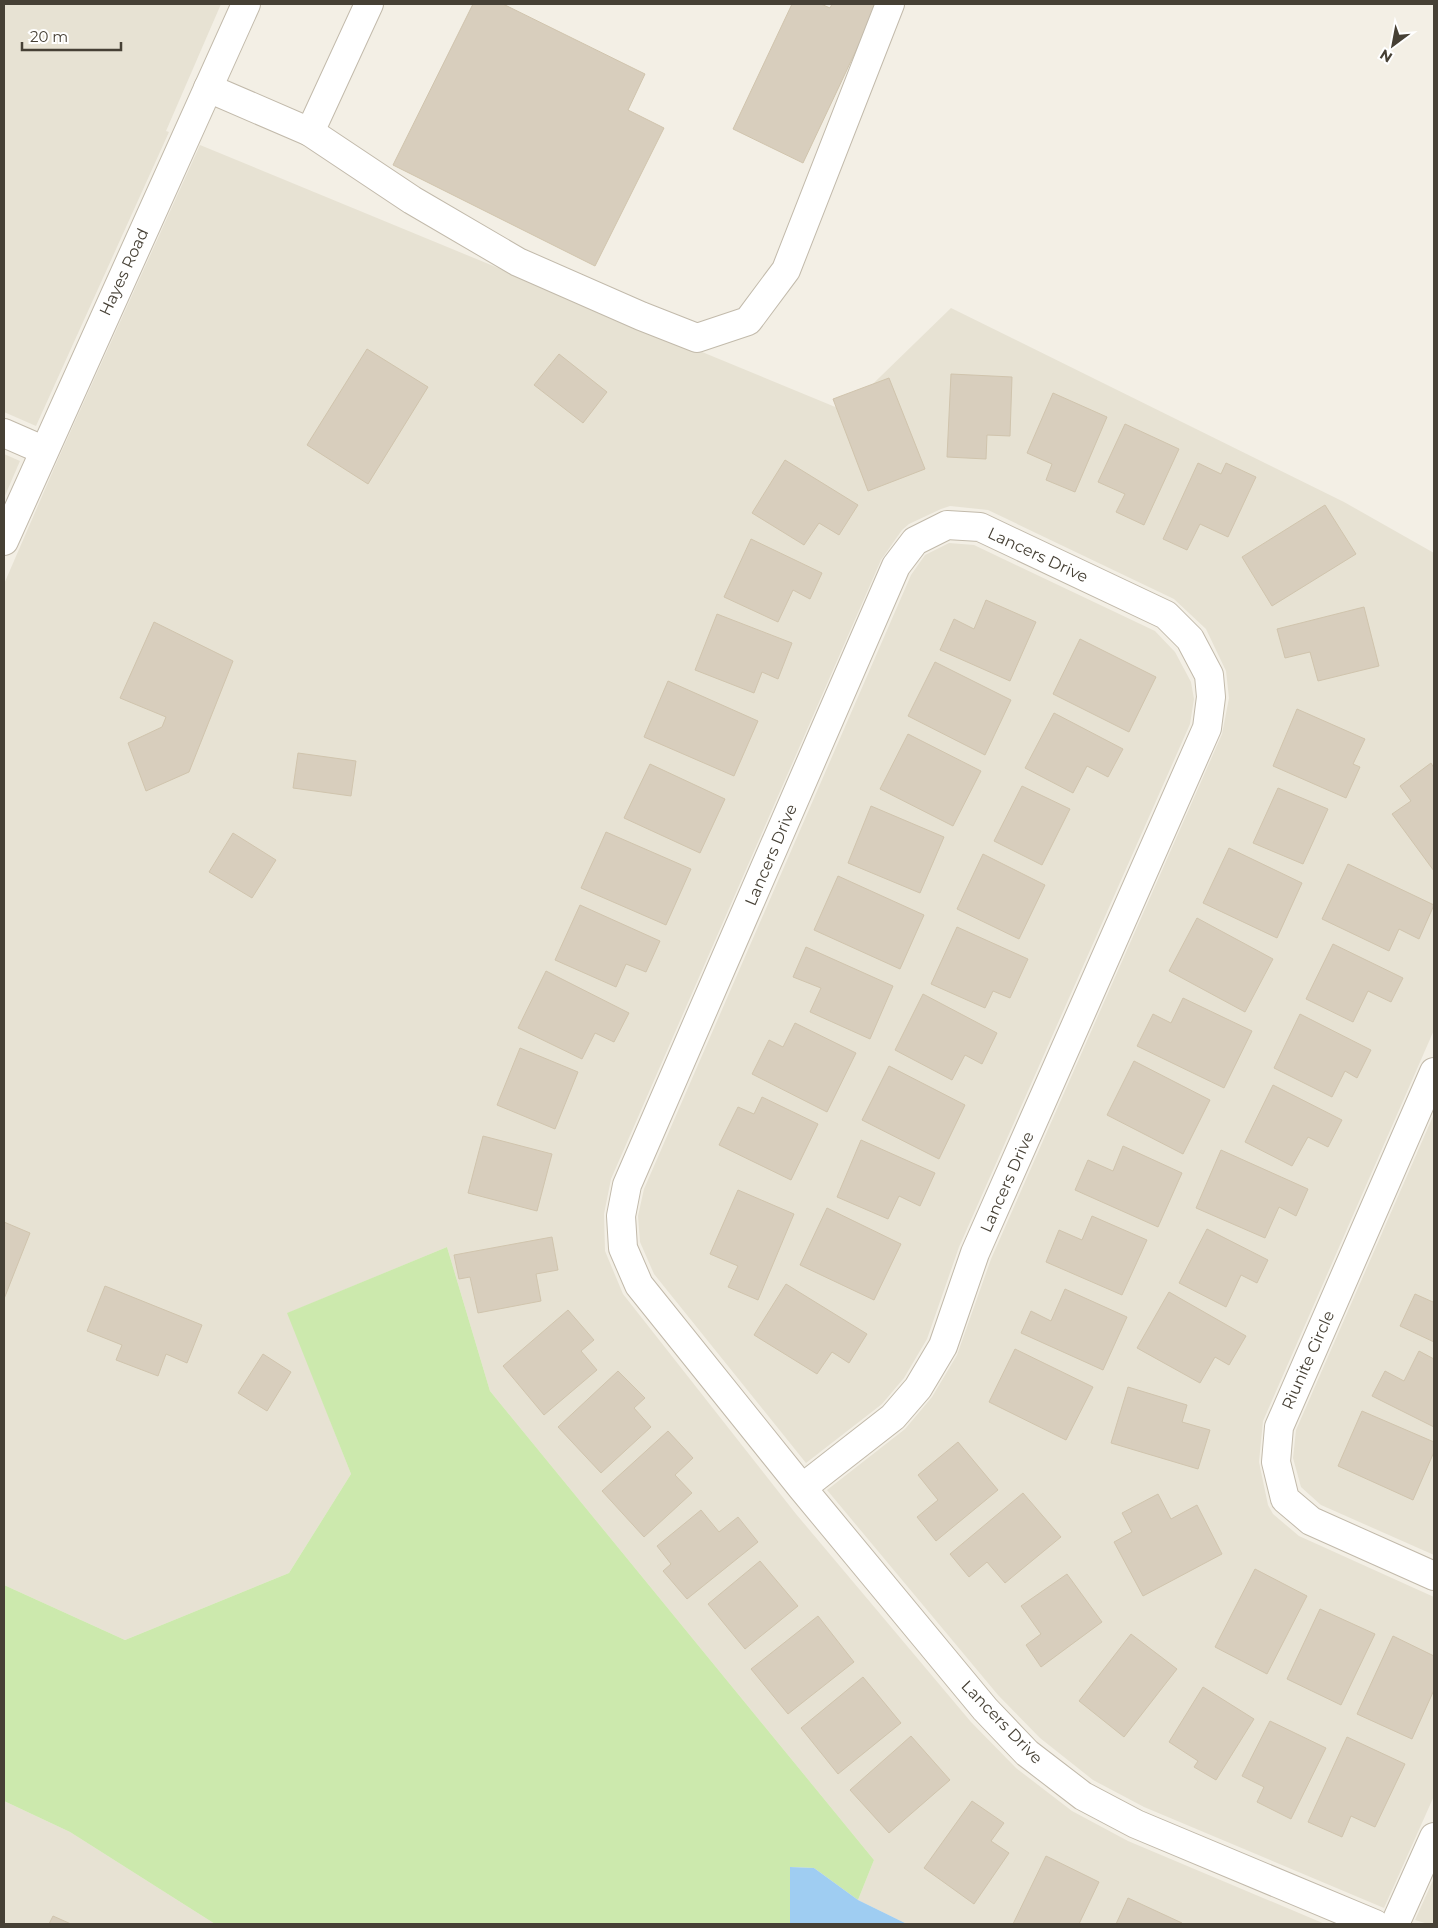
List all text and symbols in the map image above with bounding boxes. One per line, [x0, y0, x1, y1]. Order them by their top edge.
scale bar [22, 20, 121, 52]
north arrow [1368, 20, 1418, 70]
text: 20 m [30, 27, 68, 46]
text: N [1377, 45, 1396, 67]
street label: Hayes Road [96, 225, 152, 319]
street label: Lancers Drive [985, 523, 1091, 587]
street label: Lancers Drive [741, 801, 801, 909]
street label: Lancers Drive [976, 1129, 1038, 1235]
street label: Riunite Circle [1278, 1308, 1338, 1412]
street label: Lancers Drive [957, 1676, 1047, 1768]

